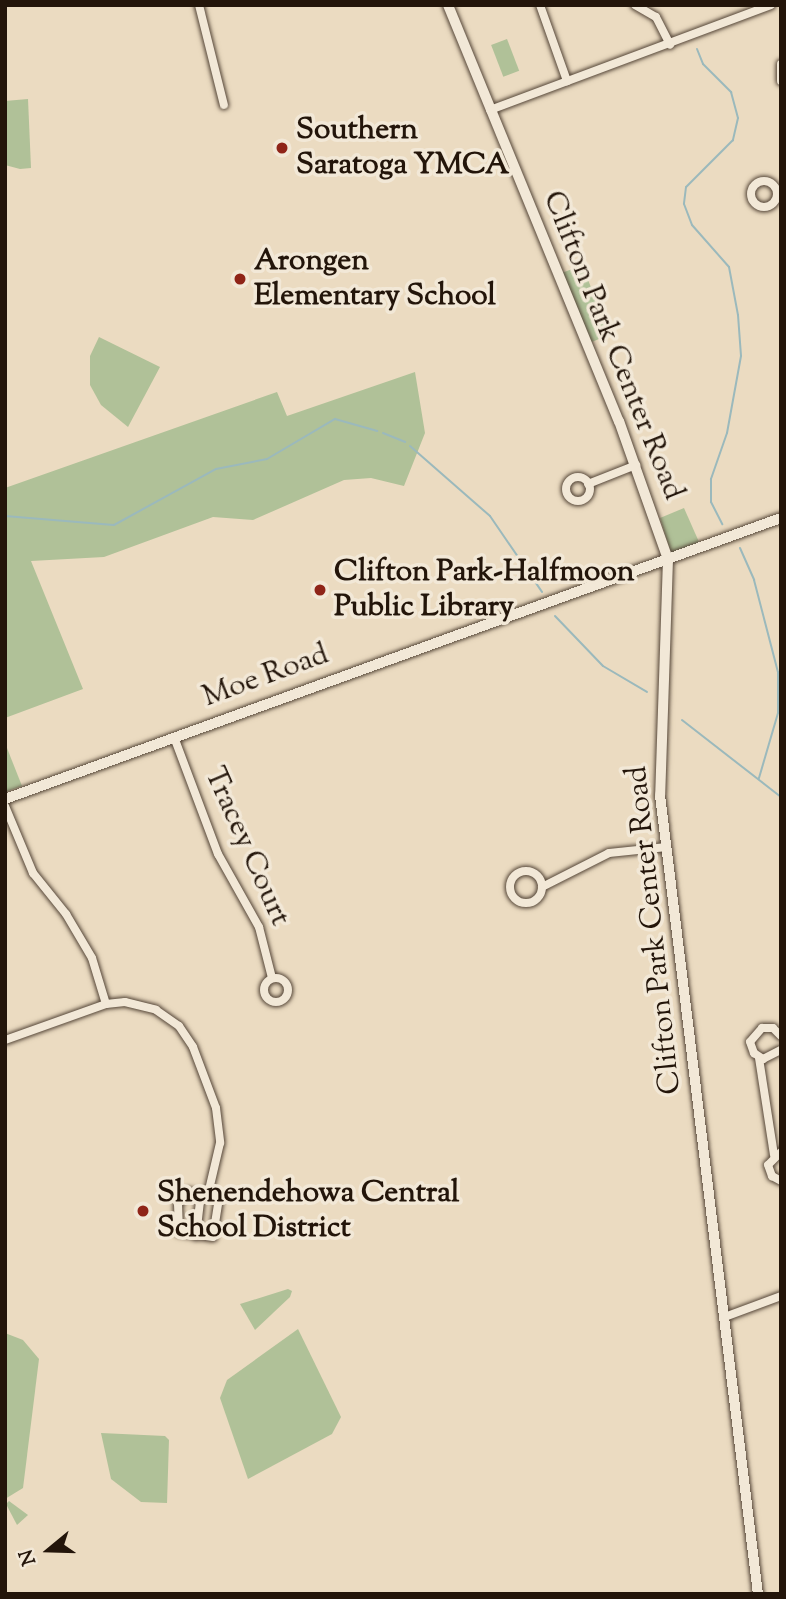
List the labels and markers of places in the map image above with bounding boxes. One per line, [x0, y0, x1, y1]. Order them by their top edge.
place label: Southern Saratoga YMCA [296, 113, 509, 184]
marker: Southern Saratoga YMCA [274, 140, 290, 156]
place label: Arongen Elementary School [254, 244, 496, 314]
marker: Arongen Elementary School [232, 271, 248, 287]
place label: Clifton Park-Halfmoon Public Library [334, 555, 635, 626]
marker: Clifton Park-Halfmoon Public Library [312, 582, 328, 598]
place label: Shenendehowa Central School District [157, 1176, 459, 1246]
marker: Shenendehowa Central School District [135, 1203, 151, 1219]

